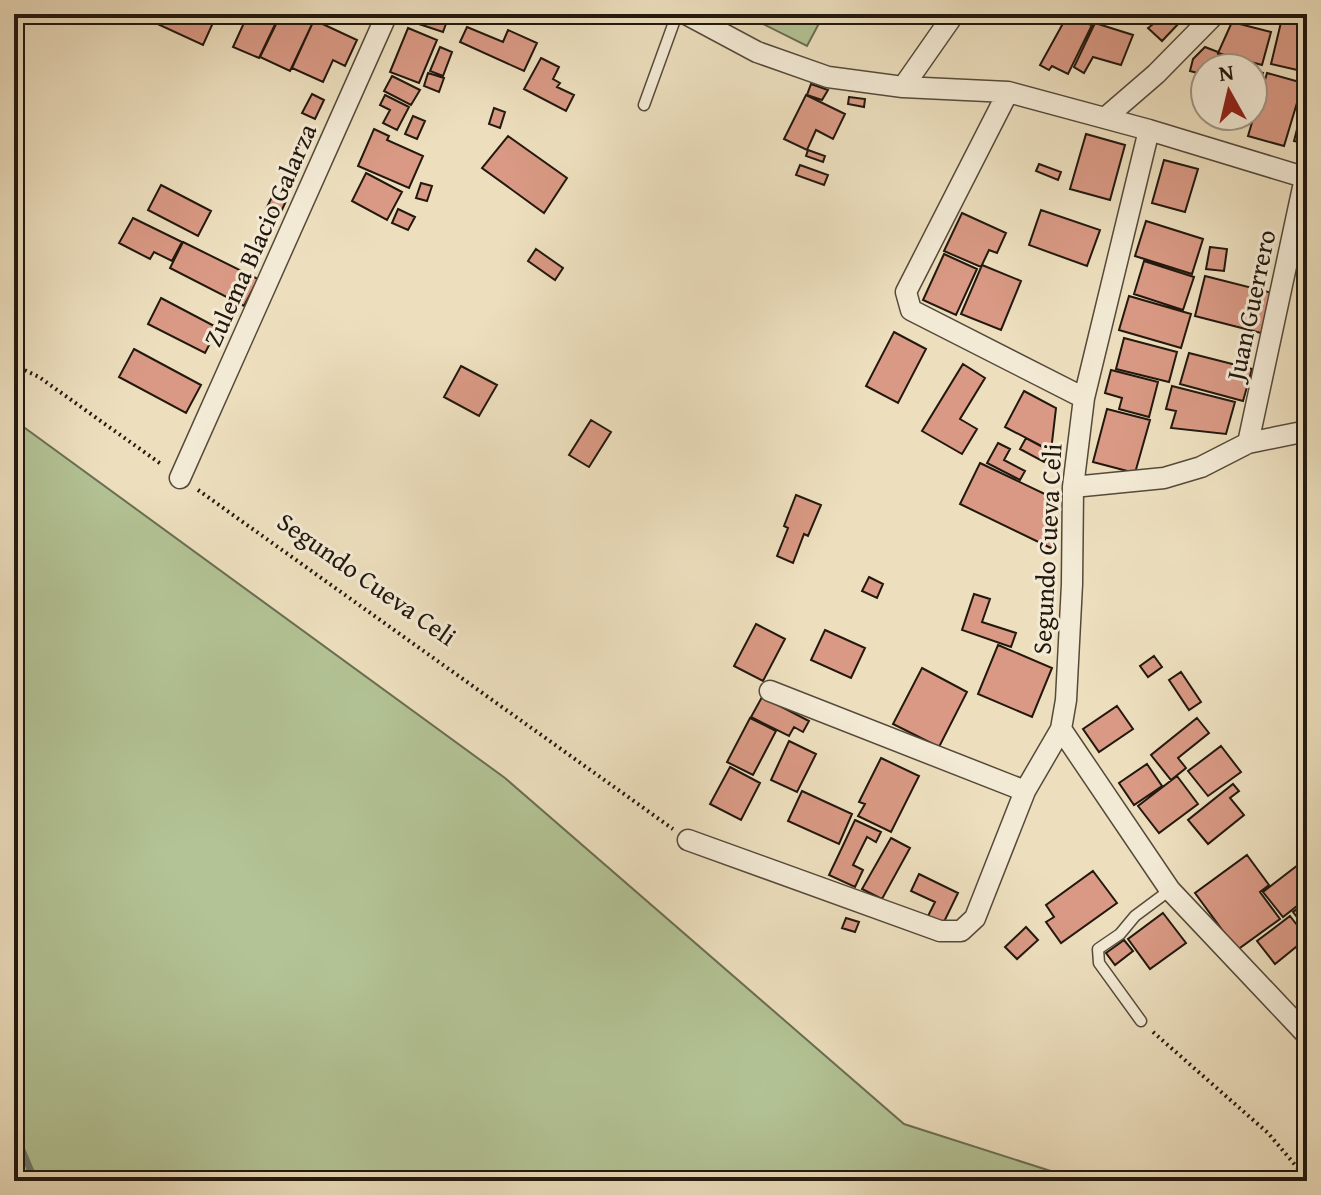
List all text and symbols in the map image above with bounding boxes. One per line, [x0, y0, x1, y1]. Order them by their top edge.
north arrow [1189, 52, 1269, 132]
text: N [1217, 55, 1236, 89]
street label: Zulema Blacio Galarza [193, 116, 327, 353]
street label: Juan Guerrero [1215, 226, 1286, 387]
street label: Segundo Cueva Celi [1022, 443, 1071, 655]
street label: Segundo Cueva Celi [270, 502, 465, 655]

